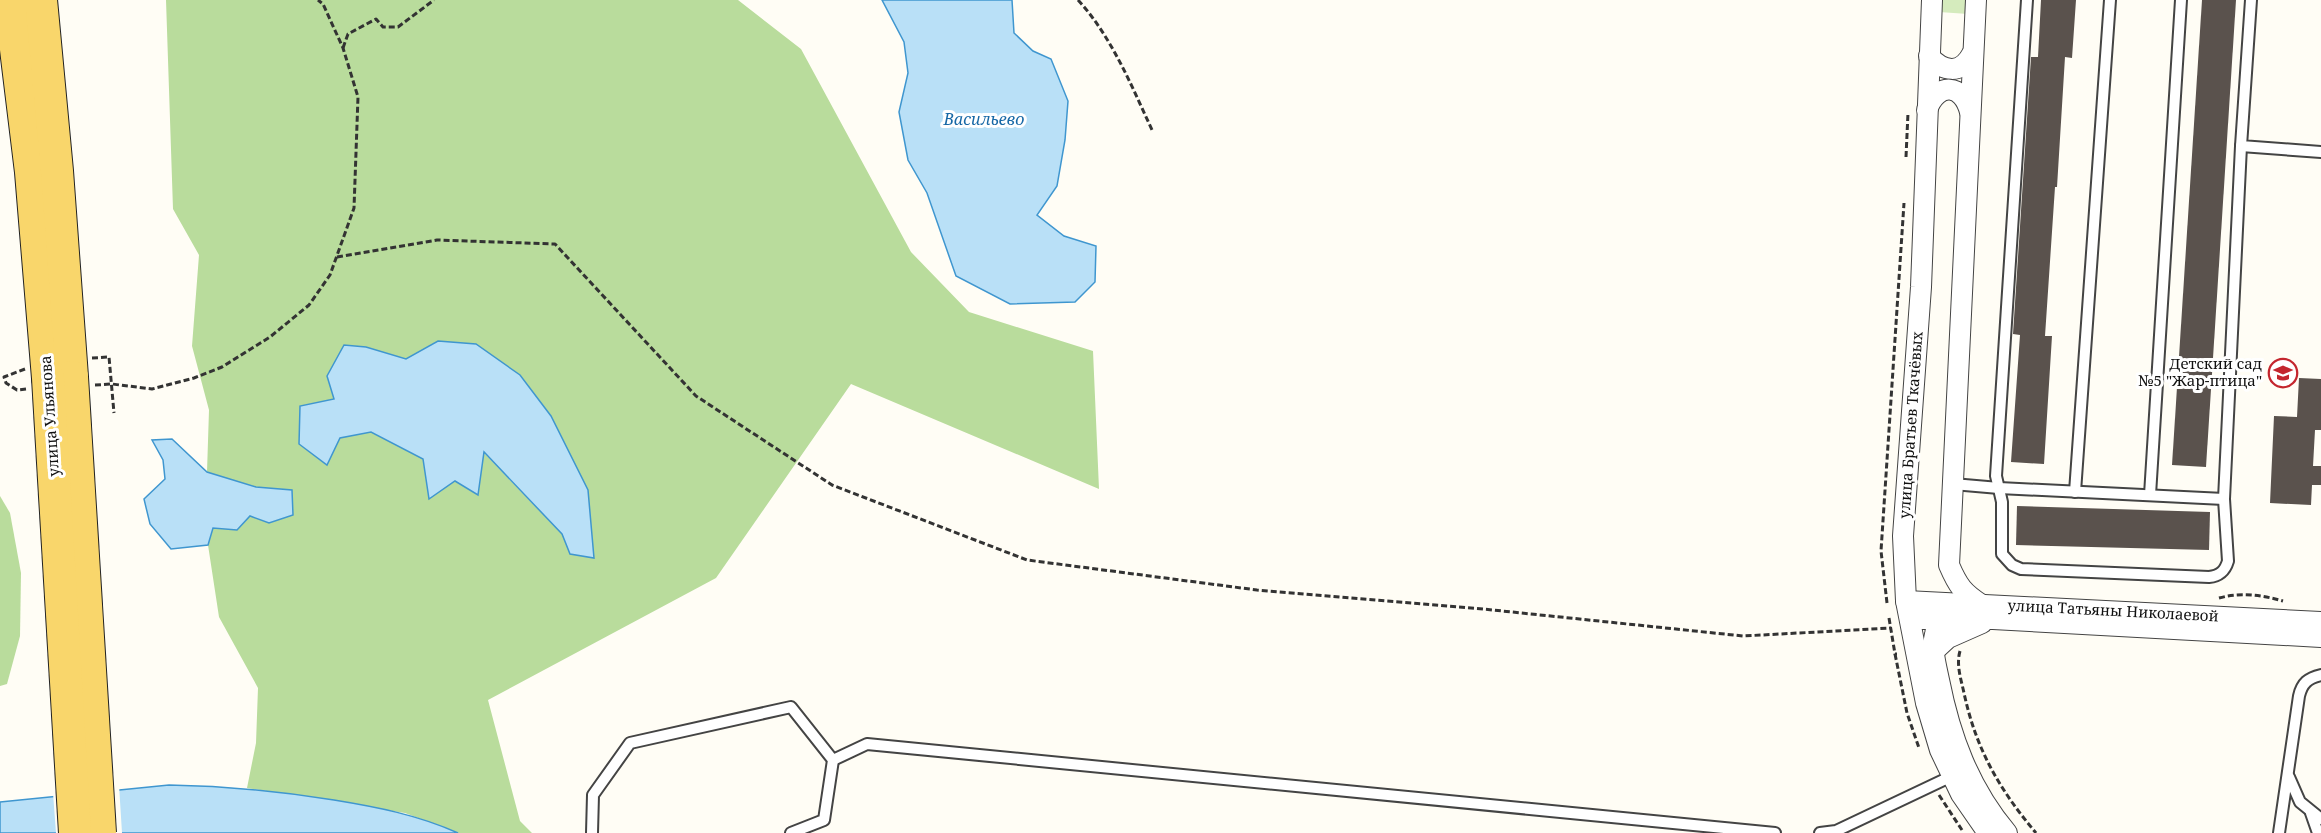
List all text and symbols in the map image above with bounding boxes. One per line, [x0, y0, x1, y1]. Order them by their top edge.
water label: Васильево [943, 108, 1024, 130]
street label: улица Братьев Ткачёвых [1893, 330, 1927, 519]
place label: Детский сад №5 "Жар-птица" [2138, 353, 2262, 390]
street label: улица Ульянова [35, 355, 63, 477]
school or university icon: Детский сад №5 "Жар-птица" [2267, 357, 2299, 389]
street label: улица Татьяны Николаевой [2007, 594, 2219, 626]

